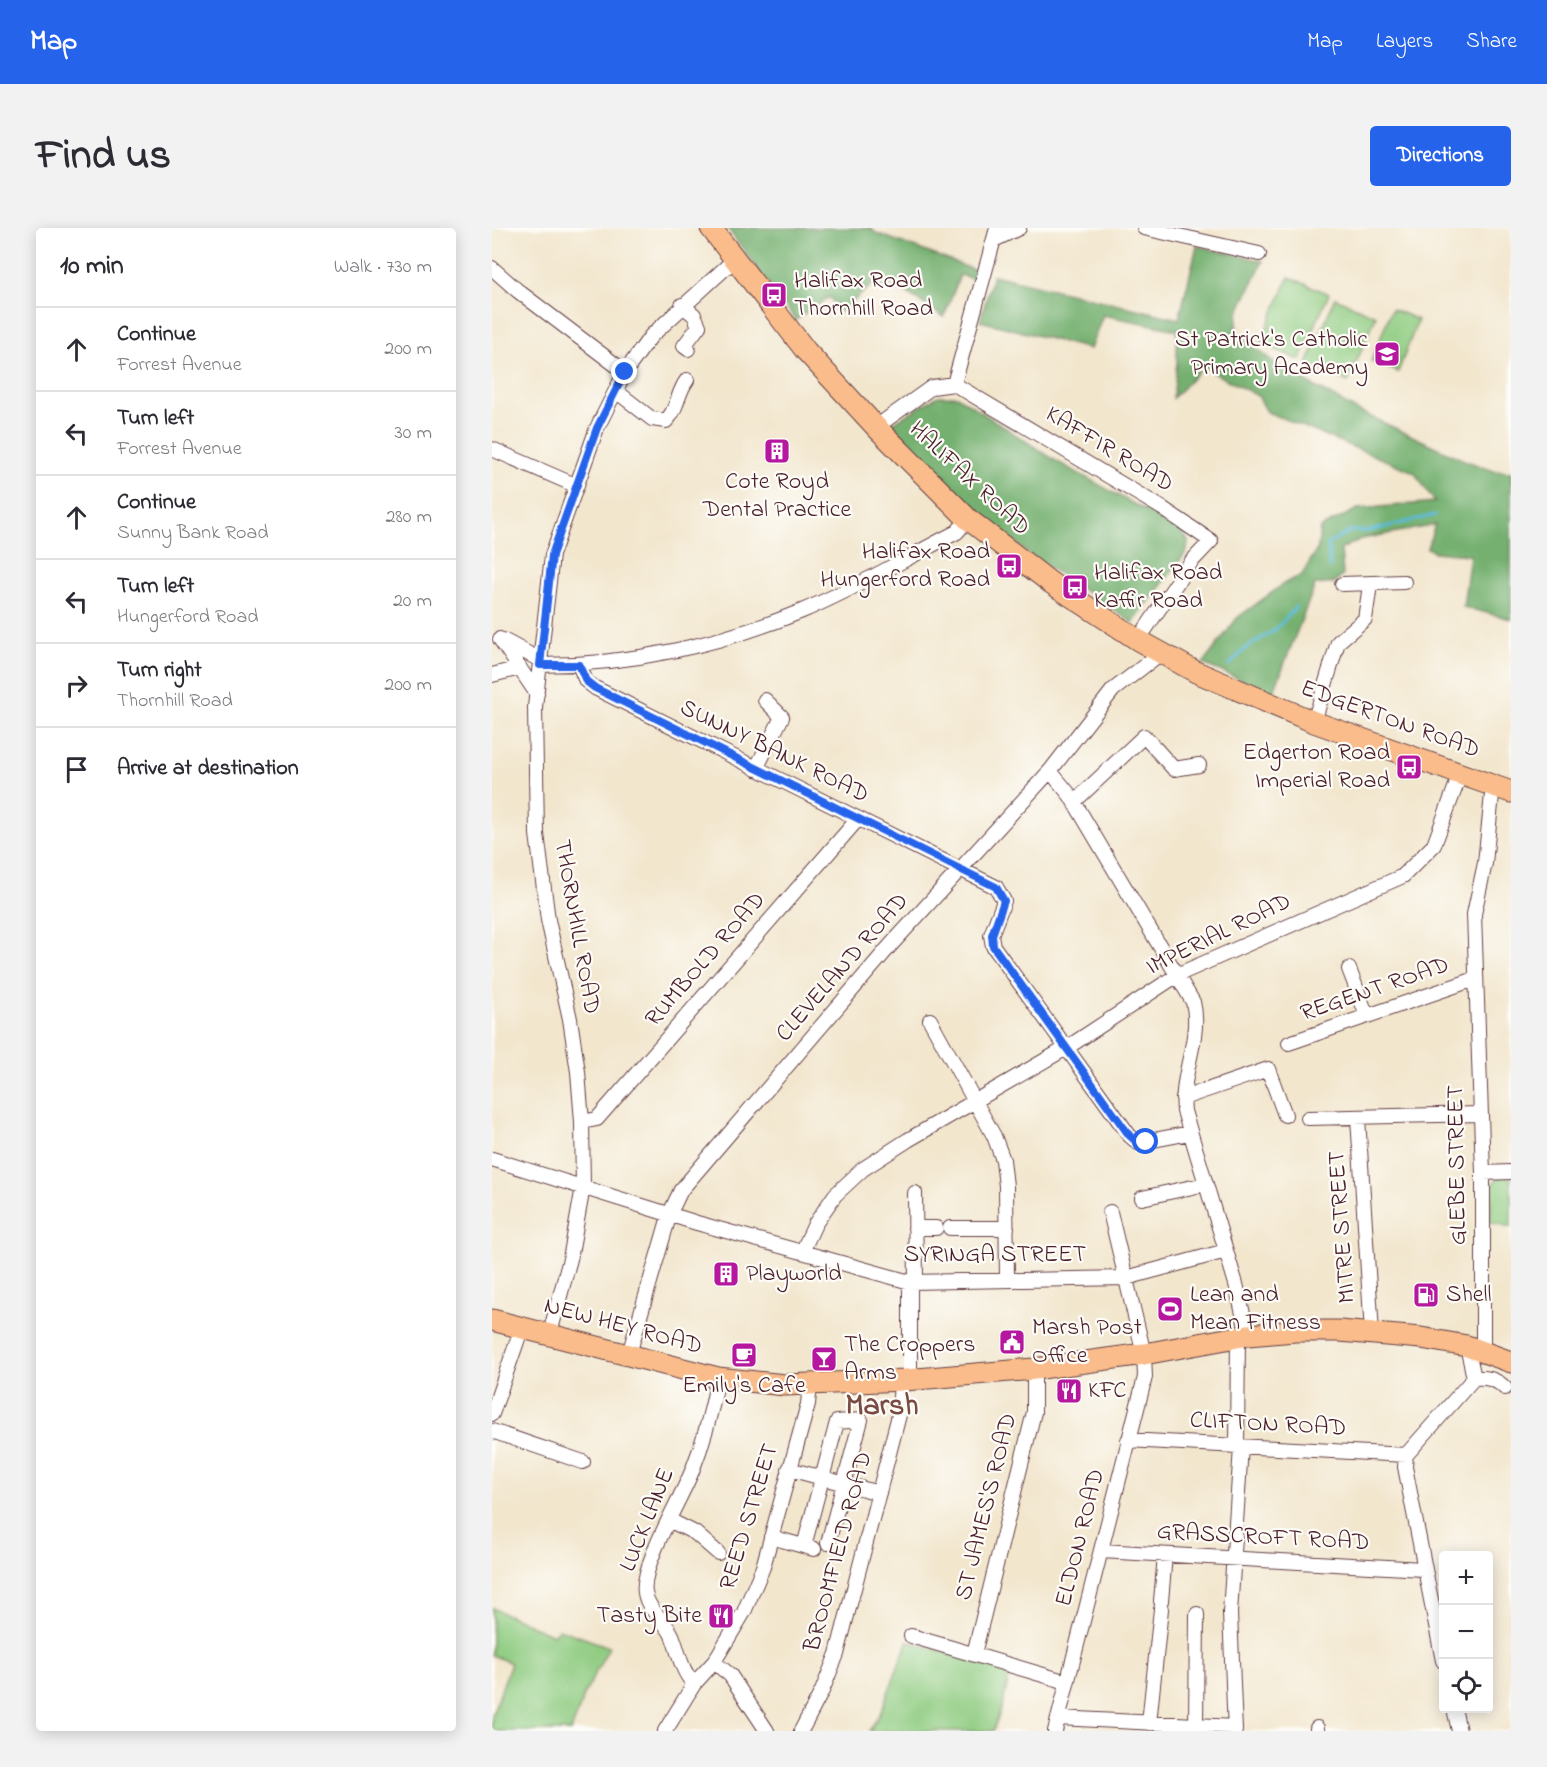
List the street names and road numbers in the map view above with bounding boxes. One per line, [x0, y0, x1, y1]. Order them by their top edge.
street label: KAFFIR ROAD [1038, 398, 1180, 502]
street label: HALIFAX ROAD [900, 413, 1038, 545]
street label: EDGERTON ROAD [1295, 671, 1485, 769]
street label: SUNNY BANK ROAD [674, 691, 874, 813]
street label: THORNHILL ROAD [543, 837, 609, 1017]
street label: RUMBOLD ROAD [637, 885, 775, 1035]
street label: IMPERIAL ROAD [1141, 885, 1297, 985]
street label: CLEVELAND ROAD [768, 886, 918, 1050]
street label: REGENT ROAD [1296, 948, 1454, 1032]
street label: GLEBE STREET [1439, 1084, 1477, 1246]
street label: MITRE STREET [1320, 1149, 1366, 1305]
street label: SYRINGA STREET [904, 1238, 1087, 1273]
street label: NEW HEY ROAD [540, 1289, 706, 1365]
street label: CLIFTON ROAD [1189, 1403, 1347, 1447]
street label: ST JAMES'S ROAD [947, 1410, 1027, 1604]
street label: REED STREET [711, 1439, 789, 1594]
street label: BROOMFIELD ROAD [795, 1448, 883, 1657]
street label: LUCK LANE [611, 1463, 685, 1577]
street label: ELDON ROAD [1047, 1466, 1115, 1610]
street label: GRASSCROFT ROAD [1156, 1515, 1370, 1561]

